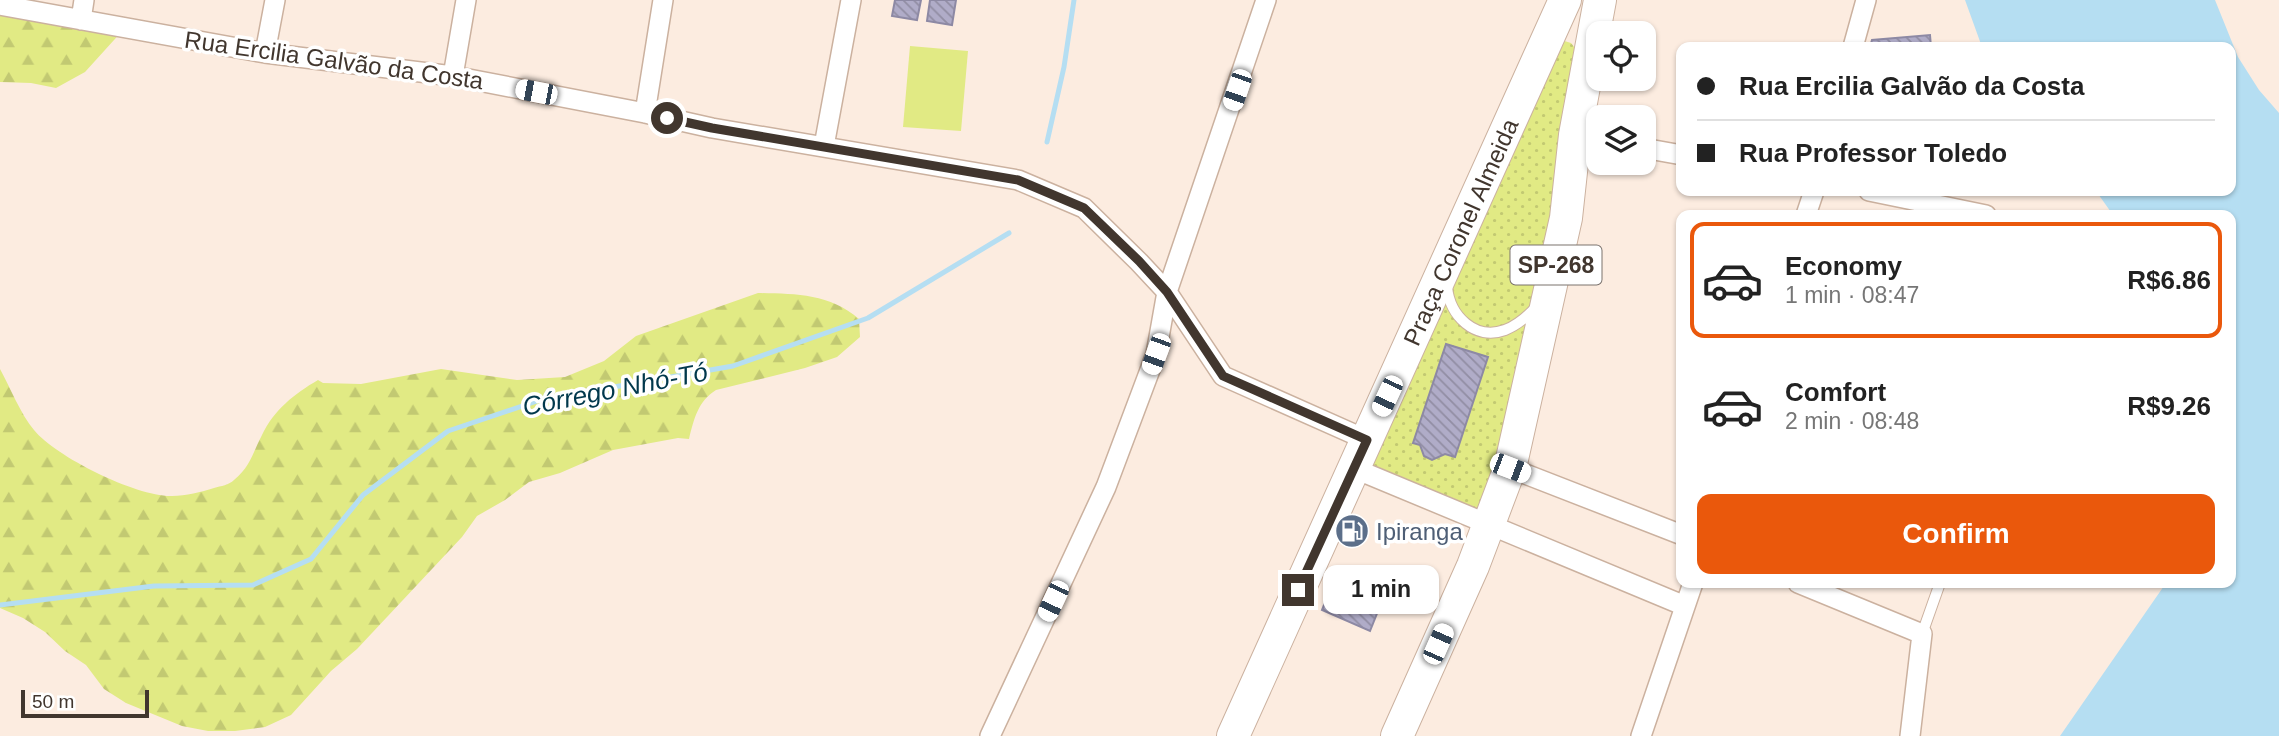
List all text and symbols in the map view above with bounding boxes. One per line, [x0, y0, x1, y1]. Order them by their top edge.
map controls [1586, 21, 1656, 175]
button: locate [1586, 21, 1656, 91]
street label: Rua Ercilia Galvão da Costa [183, 26, 486, 94]
car [1221, 67, 1254, 113]
text: Rua Ercilia Galvão da Costa [1739, 71, 2084, 101]
car [514, 78, 559, 106]
route start [651, 102, 683, 134]
button: layers [1586, 105, 1656, 175]
street label: Praça Coronel Almeida [1398, 114, 1523, 349]
text: Rua Professor Toledo [1739, 138, 2007, 168]
road number: SP-268 [1510, 246, 1602, 284]
icon: car [1701, 249, 1764, 312]
text: Economy [1785, 251, 1902, 281]
text: R$6.86 [2127, 265, 2211, 295]
text: 1 min · 08:47 [1785, 282, 1919, 308]
car [1139, 331, 1174, 377]
water label: Córrego Nhó-Tó [520, 356, 710, 422]
car [1369, 373, 1406, 419]
icon: car [1701, 375, 1764, 438]
text: Comfort [1785, 377, 1886, 407]
text: R$9.26 [2127, 391, 2211, 421]
text: 2 min · 08:48 [1785, 408, 1919, 434]
car [1487, 451, 1534, 485]
button: Confirm [1697, 494, 2215, 574]
fuel station icon: Ipiranga [1333, 512, 1371, 550]
place label: Ipiranga [1376, 518, 1463, 545]
callout: 1 min [1322, 566, 1438, 614]
route end [1282, 574, 1314, 606]
text: 1 min [1351, 576, 1411, 602]
car [1035, 578, 1072, 624]
car [1420, 621, 1457, 667]
scale bar [21, 687, 149, 719]
text: 50 m [32, 691, 74, 712]

